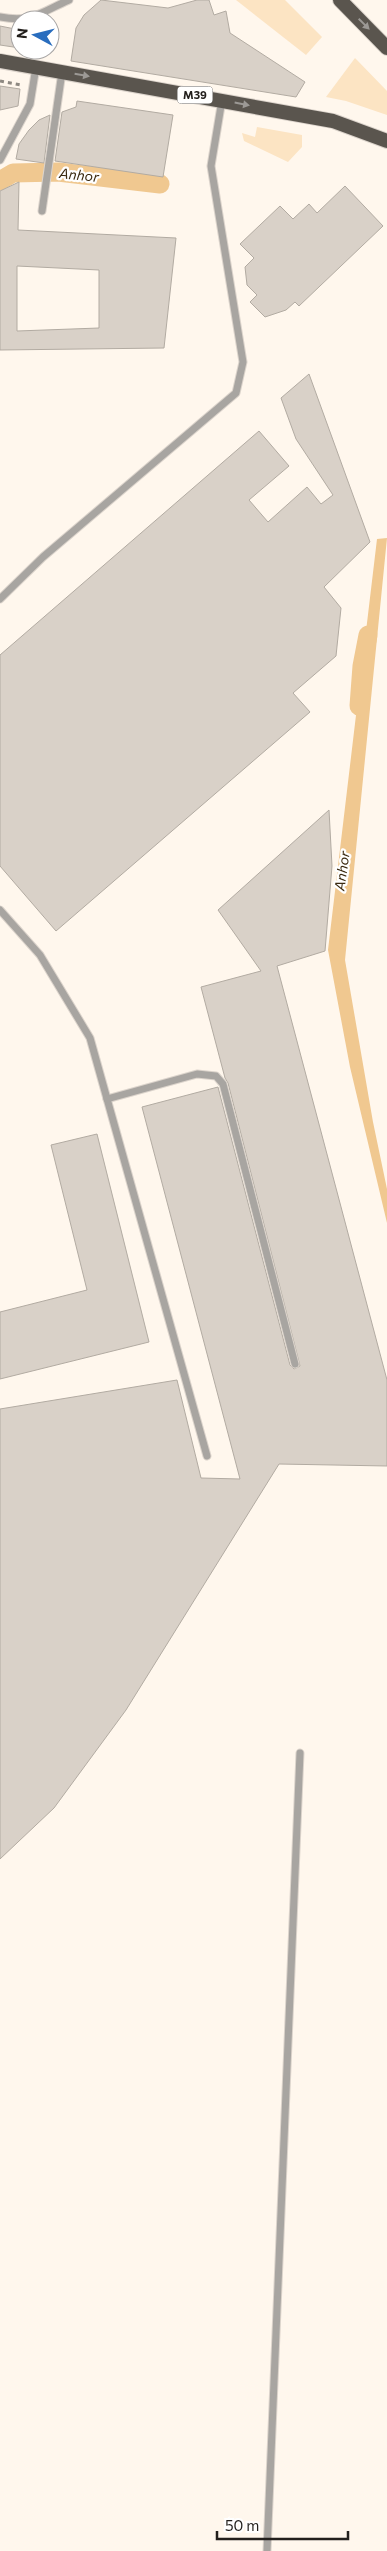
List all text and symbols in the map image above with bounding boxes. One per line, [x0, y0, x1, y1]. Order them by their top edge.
north arrow [10, 10, 60, 60]
one-way arrow [358, 17, 370, 29]
text: N [13, 27, 31, 40]
one-way arrow [75, 72, 91, 80]
road number: M39 [178, 86, 212, 104]
one-way arrow [235, 100, 250, 108]
water label: Anhor [57, 164, 100, 185]
water label: Anhor [330, 850, 353, 893]
scale bar [217, 2508, 348, 2540]
text: 50 m [225, 2516, 259, 2534]

